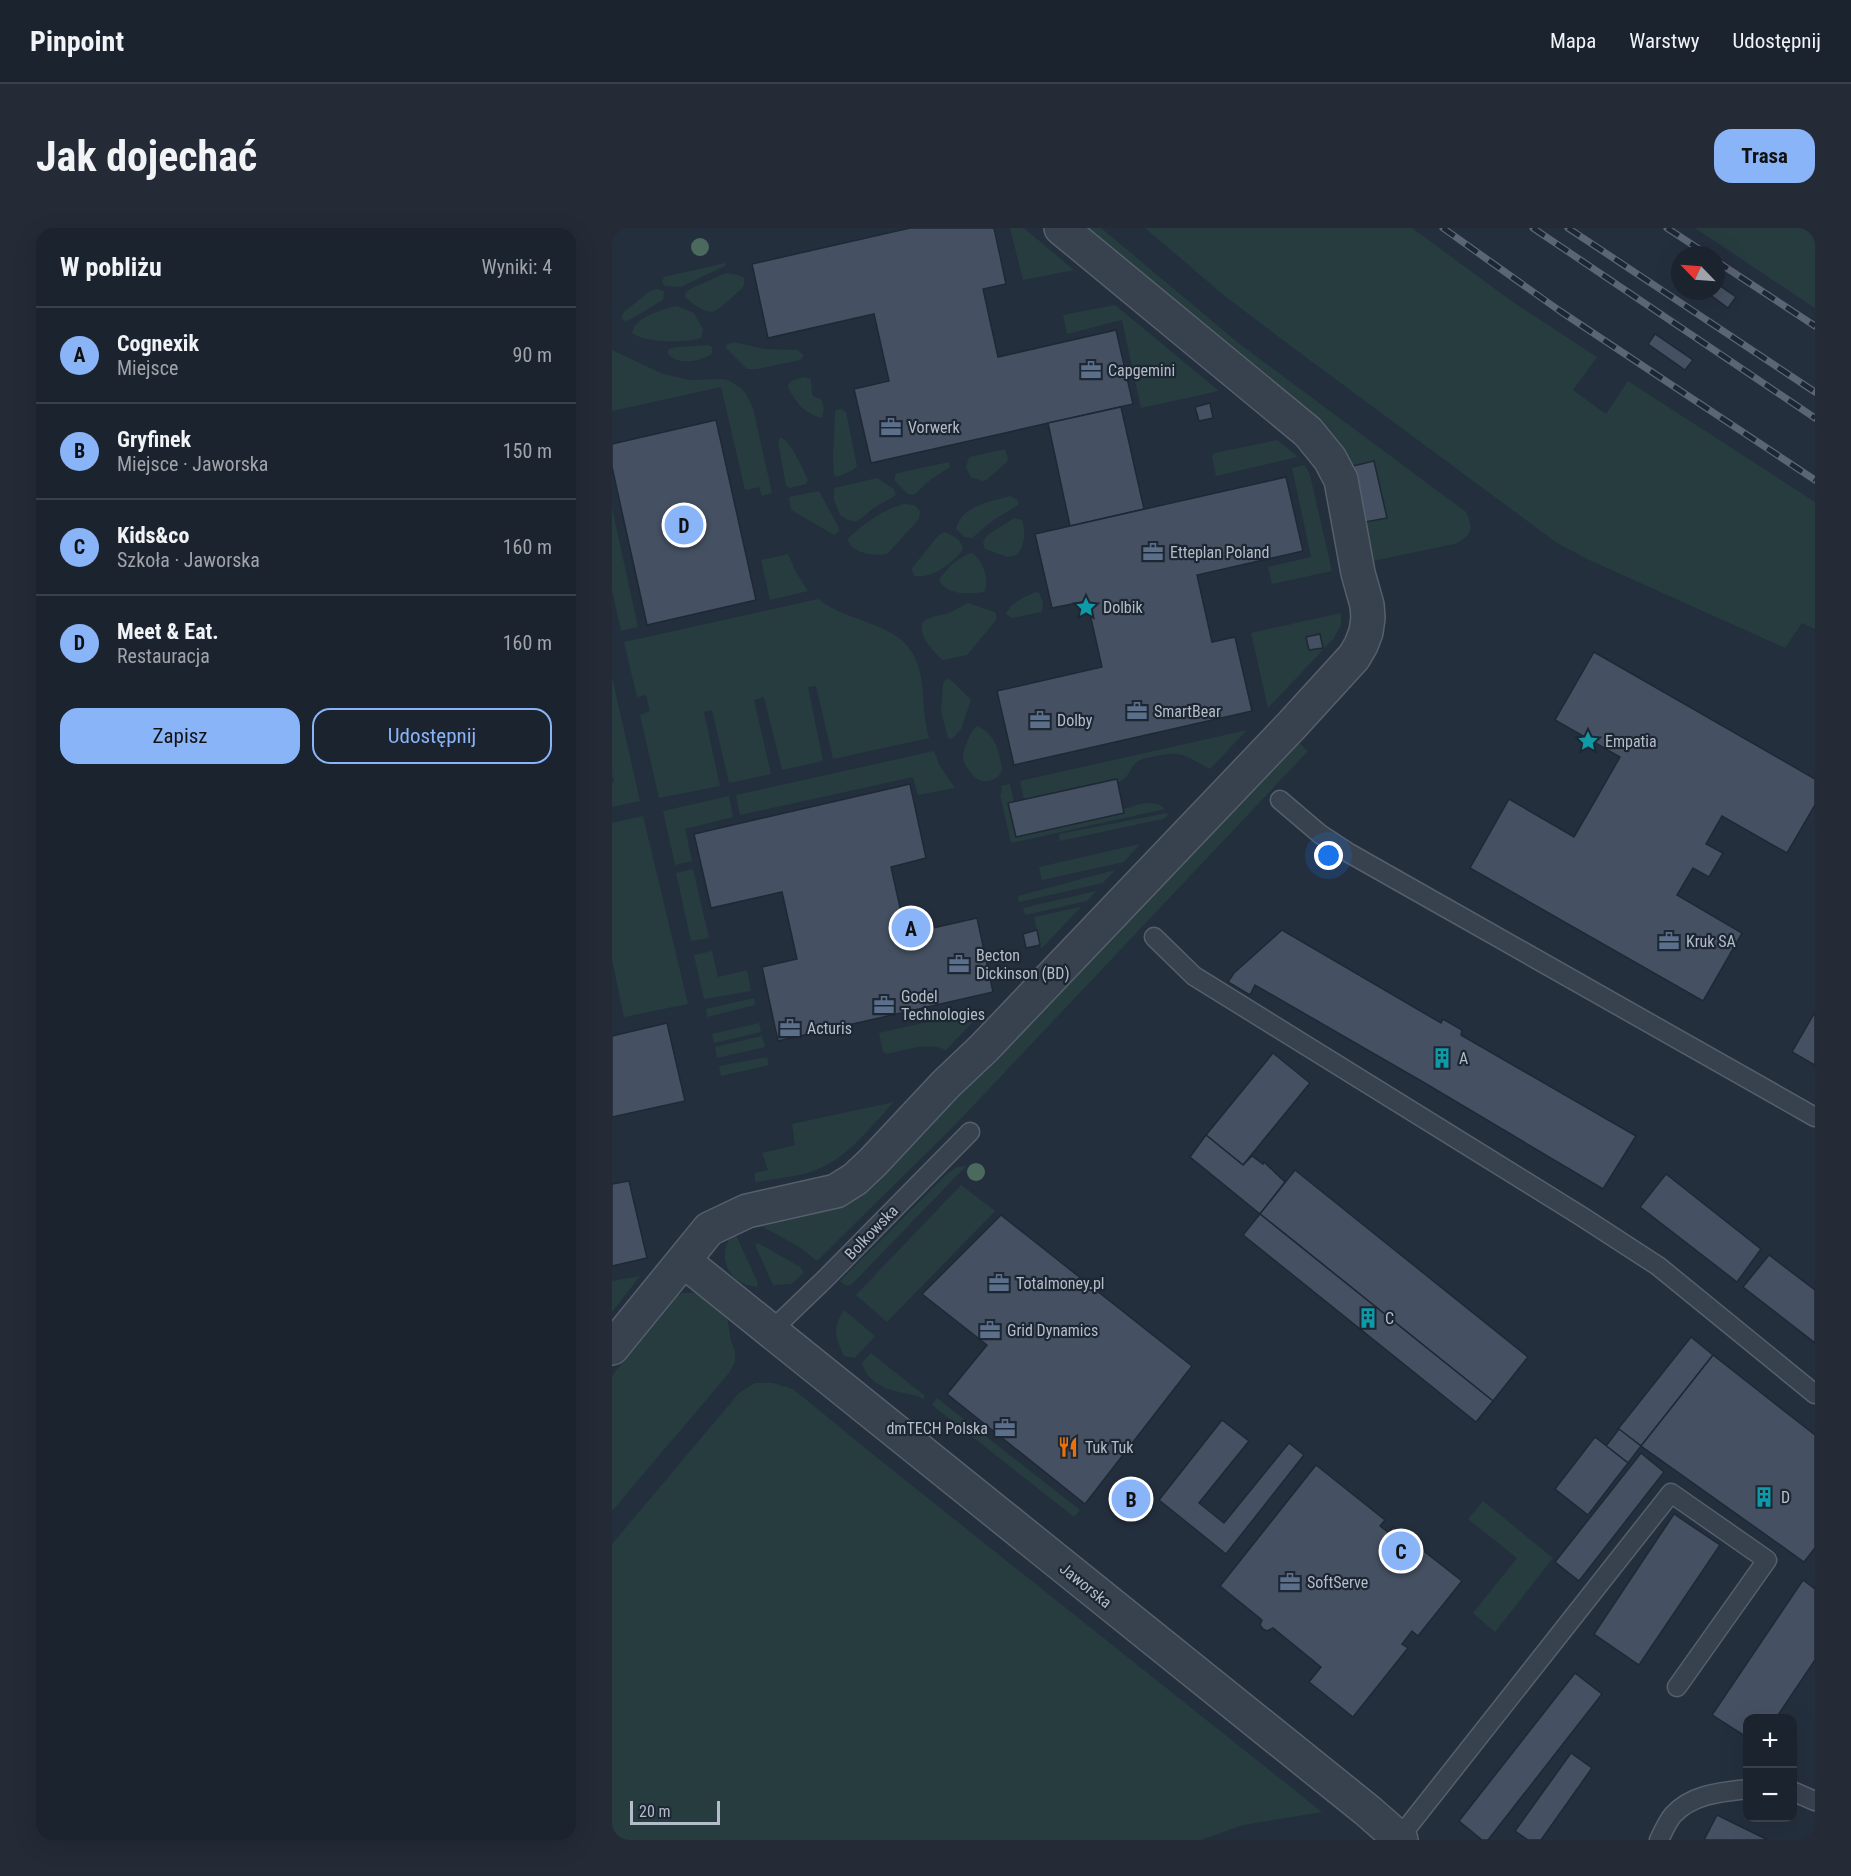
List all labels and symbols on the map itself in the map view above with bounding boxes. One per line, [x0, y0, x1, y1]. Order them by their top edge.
north arrow [1671, 246, 1725, 300]
office icon: Capgemini [1079, 358, 1103, 382]
place label: Capgemini [1108, 361, 1175, 380]
office icon: Vorwerk [879, 415, 903, 439]
place label: Vorwerk [908, 418, 960, 437]
pin: D [664, 502, 704, 548]
office icon: Etteplan Poland [1141, 540, 1165, 564]
place label: Etteplan Poland [1170, 543, 1269, 562]
place icon: Dolbik [1074, 595, 1098, 619]
place label: Dolbik [1103, 598, 1143, 617]
office icon: SmartBear [1125, 699, 1149, 723]
place label: SmartBear [1154, 702, 1221, 721]
office icon: Dolby [1028, 708, 1052, 732]
place label: Dolby [1057, 711, 1093, 730]
place icon: Empatia [1576, 729, 1600, 753]
place label: Empatia [1605, 732, 1657, 751]
your location [1314, 841, 1343, 870]
pin: A [892, 906, 930, 950]
office icon: Kruk SA [1657, 929, 1681, 953]
place label: Kruk SA [1686, 932, 1736, 951]
place label: Becton Dickinson (BD) [976, 946, 1070, 983]
office icon: Becton Dickinson (BD) [947, 952, 971, 976]
place label: Godel Technologies [901, 987, 985, 1024]
office icon: Godel Technologies [872, 993, 896, 1017]
office icon: Acturis [778, 1016, 802, 1040]
place label: Acturis [807, 1019, 852, 1038]
building icon: A [1430, 1046, 1454, 1070]
place label: A [1459, 1049, 1468, 1068]
street label: Bolkowska [841, 1201, 902, 1263]
office icon: Totalmoney.pl [987, 1271, 1011, 1295]
place label: Totalmoney.pl [1016, 1274, 1105, 1293]
building icon: C [1356, 1306, 1380, 1330]
place label: C [1385, 1309, 1394, 1328]
office icon: Grid Dynamics [978, 1318, 1002, 1342]
place label: Grid Dynamics [1007, 1321, 1098, 1340]
office icon: dmTECH Polska [993, 1416, 1017, 1440]
place label: dmTECH Polska [886, 1419, 988, 1438]
restaurant icon: Tuk Tuk [1056, 1435, 1080, 1459]
place label: Tuk Tuk [1085, 1438, 1134, 1457]
pin: B [1112, 1476, 1150, 1522]
building icon: D [1752, 1485, 1776, 1509]
place label: D [1781, 1488, 1790, 1507]
pin: C [1382, 1528, 1420, 1574]
street label: Jaworska [1056, 1559, 1115, 1612]
office icon: SoftServe [1278, 1570, 1302, 1594]
place label: SoftServe [1307, 1573, 1368, 1592]
scale bar [630, 1798, 720, 1826]

